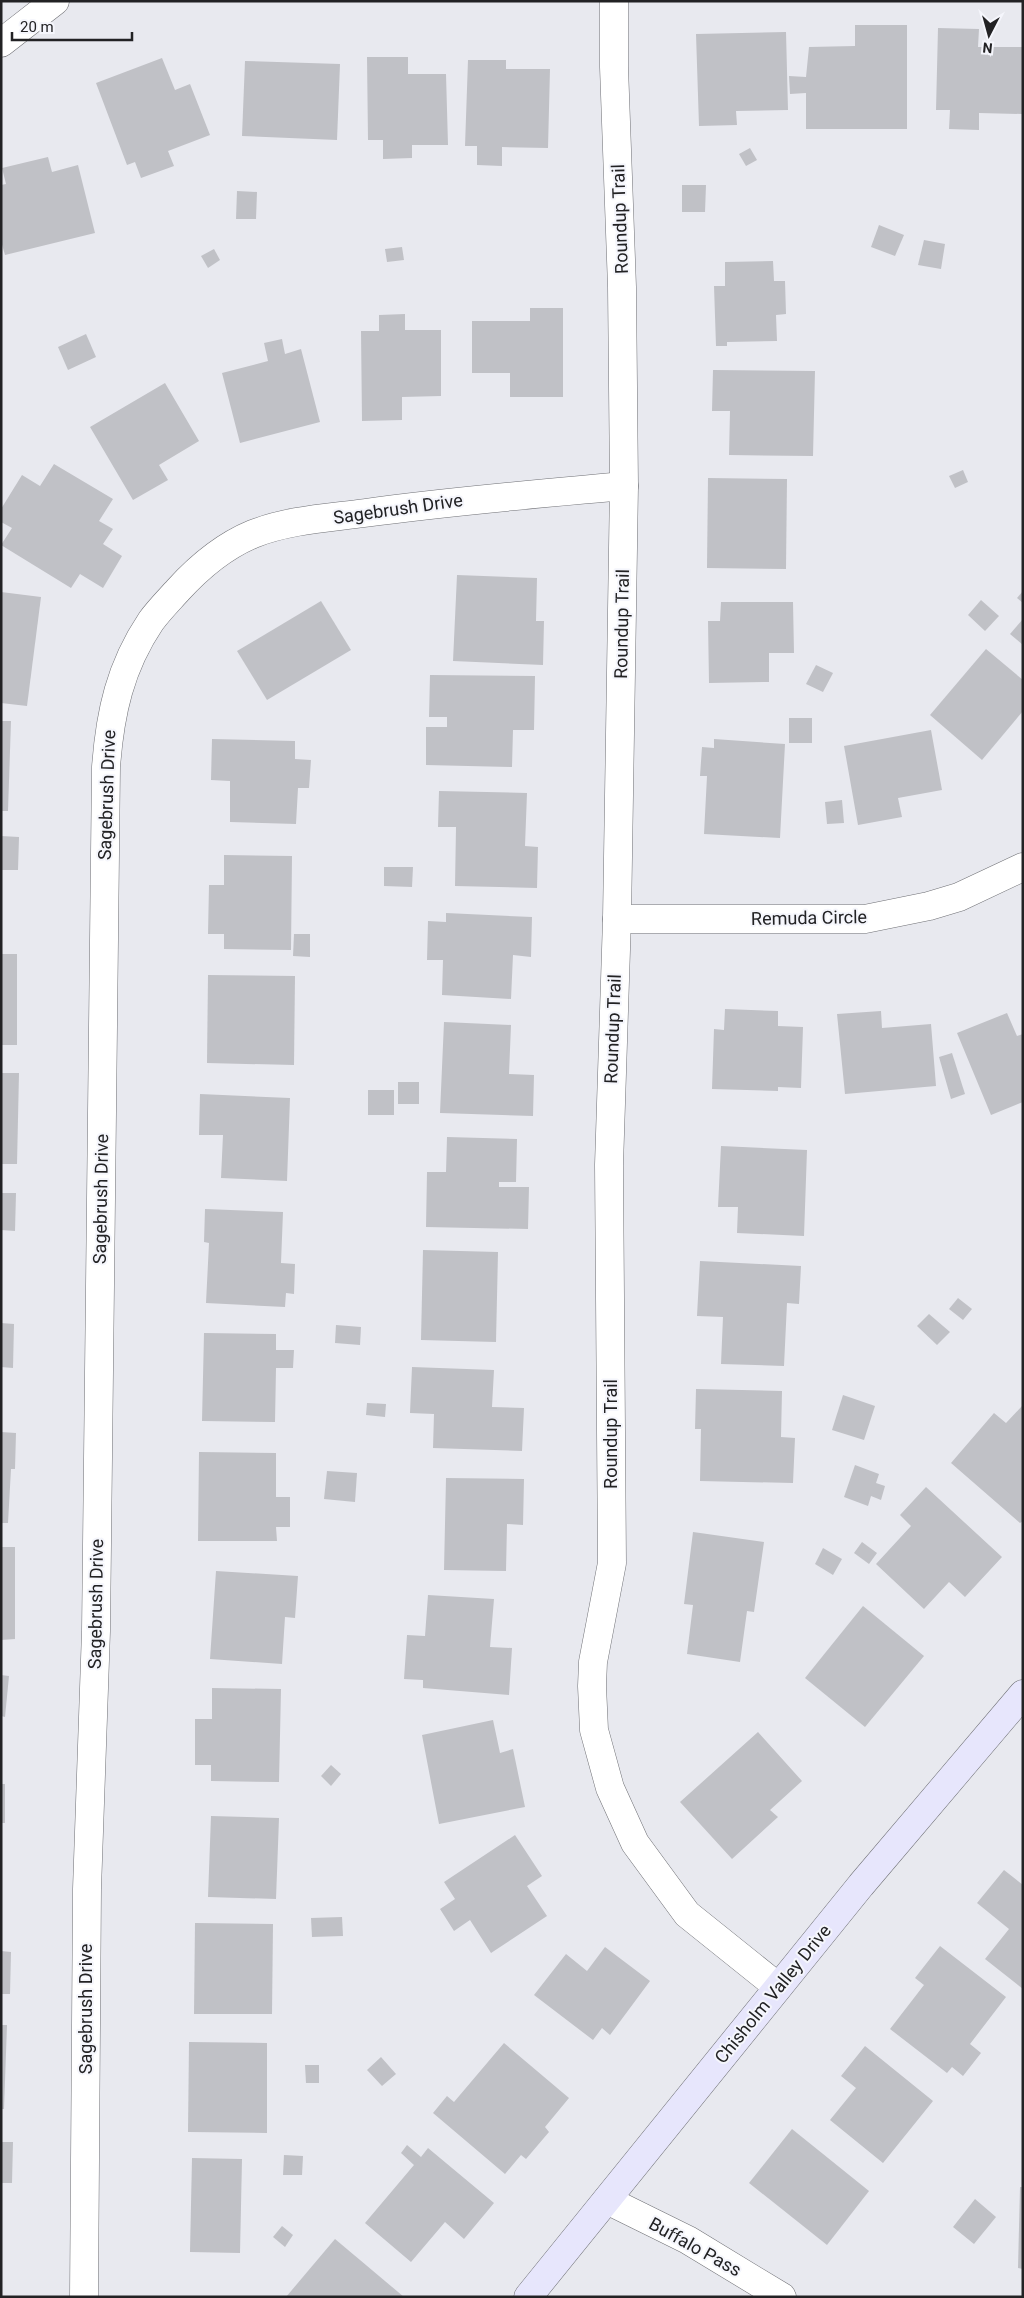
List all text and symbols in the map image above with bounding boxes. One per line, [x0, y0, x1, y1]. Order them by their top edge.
scale bar [12, 10, 132, 42]
north arrow [964, 10, 1014, 60]
text: 20 m [20, 18, 54, 36]
text: N [982, 39, 993, 56]
street label: Roundup Trail [607, 164, 632, 274]
street label: Sagebrush Drive [332, 489, 464, 528]
street label: Roundup Trail [610, 569, 633, 679]
street label: Sagebrush Drive [94, 729, 119, 860]
street label: Remuda Circle [751, 906, 867, 929]
street label: Roundup Trail [600, 974, 625, 1084]
street label: Sagebrush Drive [89, 1134, 112, 1264]
street label: Roundup Trail [600, 1379, 621, 1489]
street label: Sagebrush Drive [84, 1539, 107, 1669]
street label: Chisholm Valley Drive [710, 1920, 835, 2067]
street label: Sagebrush Drive [75, 1944, 96, 2074]
street label: Buffalo Pass [645, 2213, 745, 2281]

